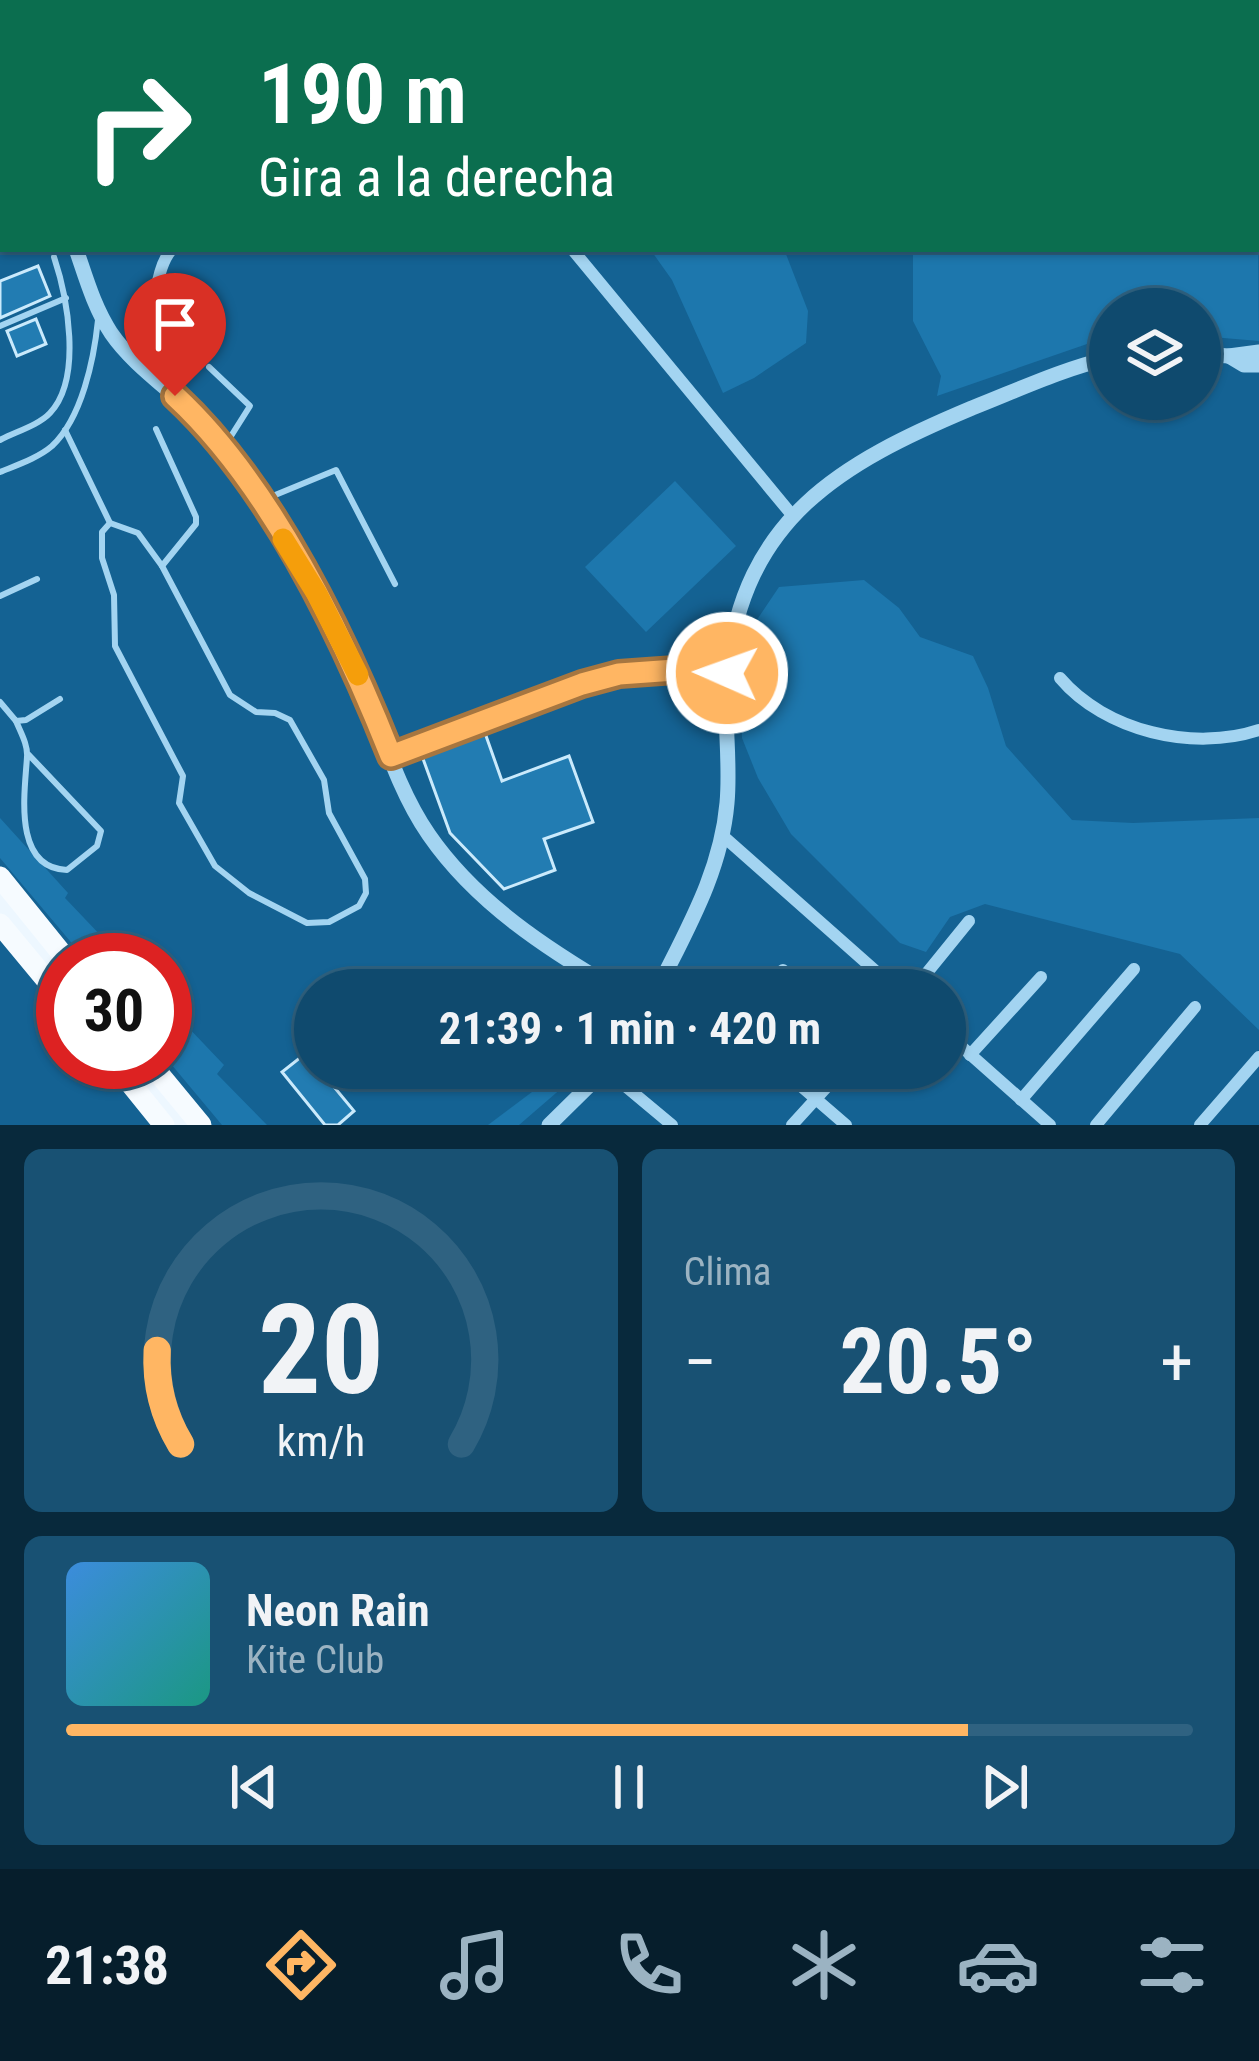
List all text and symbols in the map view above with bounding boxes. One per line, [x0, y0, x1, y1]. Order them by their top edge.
text: 190 m [258, 45, 467, 144]
icon: right [60, 48, 216, 204]
text: Gira a la derecha [258, 146, 615, 209]
pin [124, 273, 226, 396]
map controls [1089, 288, 1221, 420]
button: layers [1089, 288, 1221, 420]
icon: arrive [142, 291, 208, 357]
position arrow [664, 610, 790, 736]
speed limit sign: 30 [36, 933, 192, 1089]
text: 21:39 · 1 min · 420 m [439, 1002, 821, 1055]
text: Clima [684, 1249, 772, 1295]
text: 20 [258, 1277, 384, 1423]
text: 20.5° [840, 1310, 1037, 1415]
text: − [684, 1324, 717, 1401]
text: + [1160, 1324, 1193, 1401]
text: km/h [277, 1415, 365, 1465]
text: Neon Rain [246, 1584, 430, 1637]
text: Kite Club [246, 1637, 384, 1683]
icon: previous [221, 1754, 287, 1820]
icon: pause [596, 1754, 662, 1820]
icon: next [972, 1754, 1038, 1820]
icon: directions [259, 1923, 343, 2007]
icon: music [433, 1923, 517, 2007]
icon: phone [607, 1923, 691, 2007]
icon: climate [782, 1923, 866, 2007]
icon: car [956, 1923, 1040, 2007]
icon: filters [1130, 1923, 1214, 2007]
text: 21:38 [45, 1934, 169, 1997]

